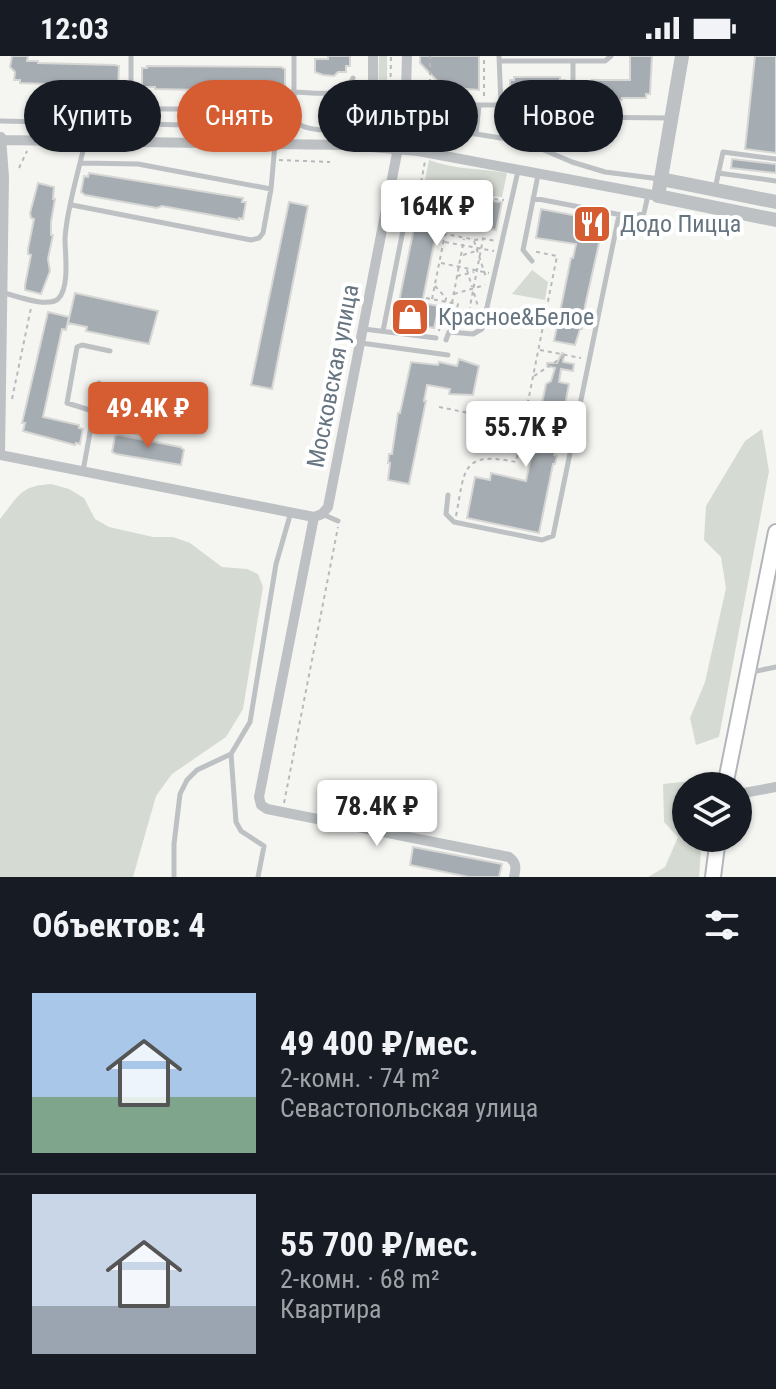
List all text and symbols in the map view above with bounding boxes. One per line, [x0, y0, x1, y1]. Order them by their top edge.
text: 12:03 [40, 11, 109, 46]
chip: Купить [24, 80, 161, 152]
chip: Снять [177, 80, 302, 152]
chip: Фильтры [318, 80, 478, 152]
chip: Новое [494, 80, 623, 152]
pin: 164K ₽ [372, 180, 502, 248]
text: 164K ₽ [399, 191, 475, 221]
restaurant icon: Додо Пицца [571, 203, 613, 245]
place label: Додо Пицца [620, 210, 741, 238]
street label: Московская улица [302, 282, 364, 470]
shop icon: Красное&Белое [389, 296, 431, 338]
place label: Красное&Белое [438, 303, 594, 331]
pin: 49.4K ₽ [74, 382, 222, 450]
text: 49.4K ₽ [106, 393, 190, 423]
pin: 55.7K ₽ [452, 401, 600, 469]
text: 55.7K ₽ [484, 412, 568, 442]
map controls [672, 772, 752, 852]
button: layers [672, 772, 752, 852]
pin: 78.4K ₽ [303, 780, 451, 848]
text: 78.4K ₽ [335, 791, 419, 821]
icon: filters [700, 903, 744, 947]
text: Объектов: 4 [32, 905, 206, 945]
text: 49 400 ₽/мес. [280, 1023, 479, 1063]
icon: home [96, 1025, 192, 1121]
text: 2-комн. · 74 m² [280, 1063, 440, 1093]
text: Севастопольская улица [280, 1093, 538, 1123]
text: 55 700 ₽/мес. [280, 1224, 479, 1264]
icon: home [96, 1226, 192, 1322]
text: 2-комн. · 68 m² [280, 1264, 440, 1294]
text: Квартира [280, 1294, 382, 1324]

